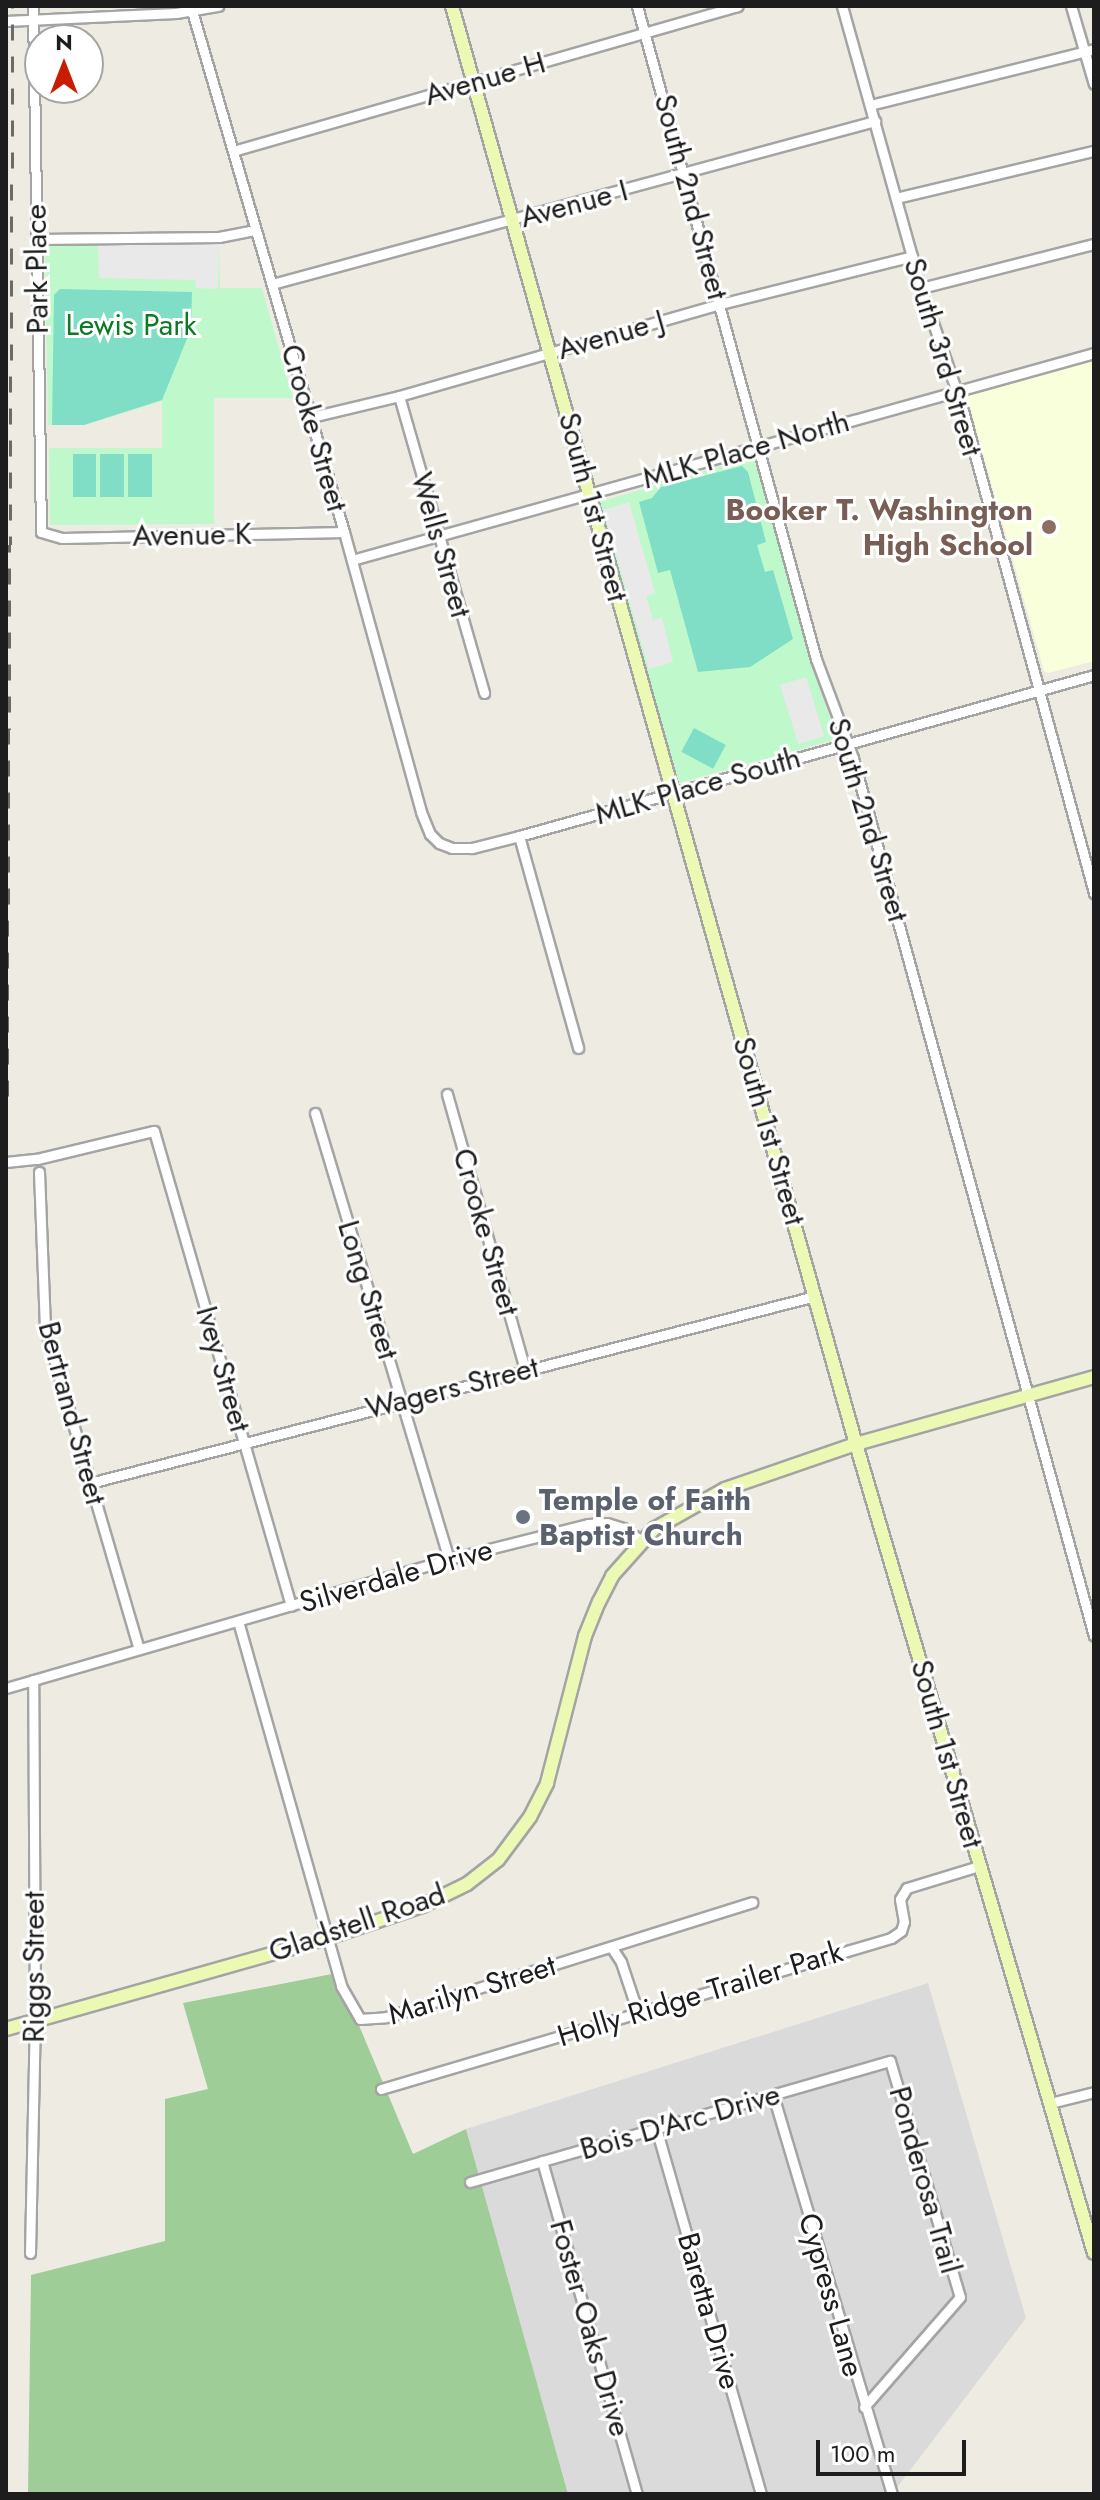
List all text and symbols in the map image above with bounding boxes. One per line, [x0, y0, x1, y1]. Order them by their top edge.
north arrow [24, 24, 104, 104]
text: N [55, 26, 73, 58]
street label: Avenue H [420, 45, 550, 113]
street label: South 2nd Street [646, 90, 736, 304]
street label: Avenue I [516, 172, 632, 236]
street label: Park Place [18, 204, 56, 334]
street label: South 3rd Street [896, 254, 990, 460]
street label: Avenue J [553, 303, 669, 367]
park label: Lewis Park [65, 307, 197, 343]
street label: Crooke Street [273, 340, 355, 516]
street label: MLK Place North [639, 403, 853, 497]
street label: South 1st Street [551, 409, 635, 605]
street label: Wells Street [403, 468, 479, 622]
place label: Booker T. Washington High School [726, 492, 1033, 562]
street label: Avenue K [132, 516, 252, 554]
marker: Booker T. Washington High School [1040, 518, 1058, 536]
street label: South 2nd Street [820, 714, 916, 926]
street label: MLK Place South [591, 740, 805, 832]
street label: South 1st Street [725, 1033, 813, 1229]
street label: Crooke Street [445, 1144, 527, 1320]
street label: Long Street [330, 1216, 406, 1364]
street label: Ivey Street [188, 1302, 258, 1436]
street label: Bertrand Street [30, 1318, 114, 1508]
street label: Wagers Street [362, 1349, 542, 1427]
place label: Temple of Faith Baptist Church [539, 1482, 751, 1552]
marker: Temple of Faith Baptist Church [514, 1508, 532, 1526]
street label: Silverdale Drive [295, 1531, 497, 1621]
street label: South 1st Street [903, 1656, 991, 1852]
street label: Gladstell Road [264, 1876, 450, 1970]
street label: Riggs Street [16, 1891, 52, 2043]
street label: Holly Ridge Trailer Park [553, 1933, 847, 2055]
street label: Marilyn Street [384, 1947, 560, 2033]
street label: Bois D'Arc Drive [576, 2076, 784, 2168]
street label: Ponderosa Trail [881, 2082, 969, 2278]
street label: Cypress Lane [790, 2209, 872, 2381]
street label: Foster Oaks Drive [542, 2216, 638, 2440]
street label: Baretta Drive [670, 2229, 748, 2393]
scale bar [820, 2424, 970, 2474]
text: 100 m [830, 2436, 896, 2471]

